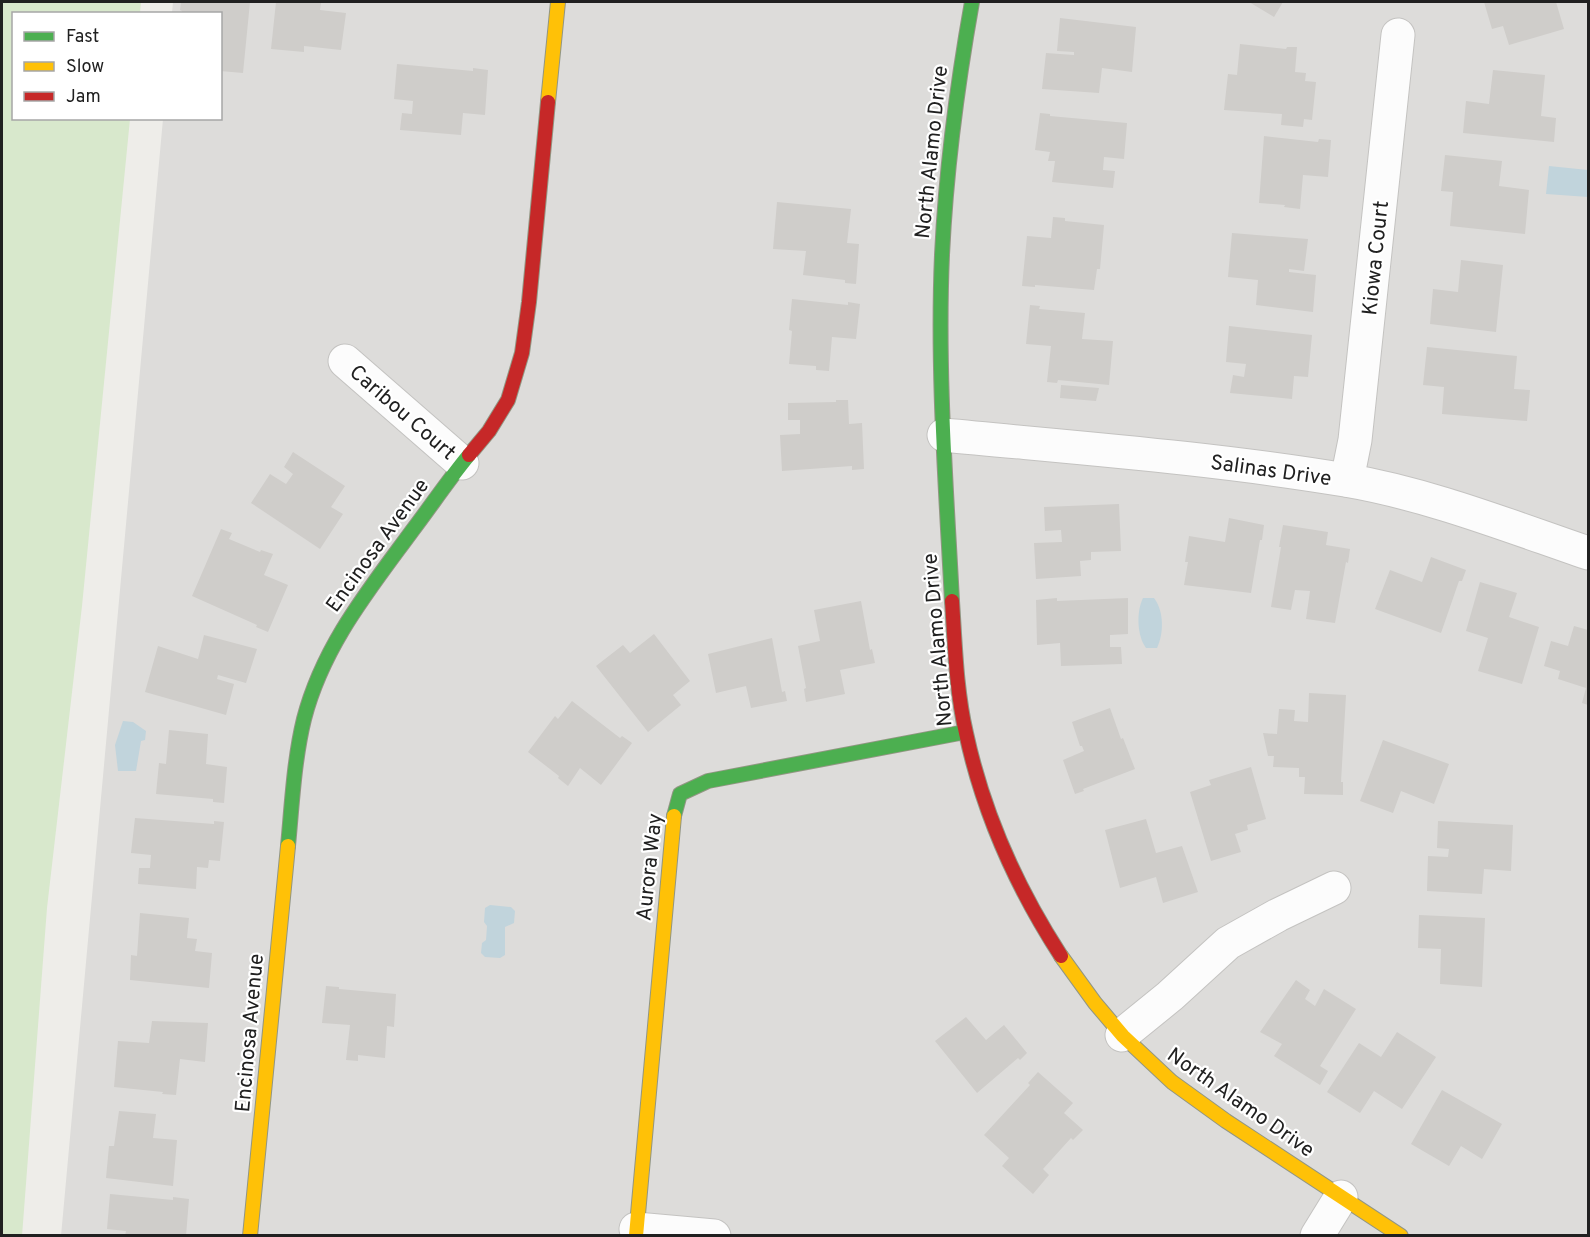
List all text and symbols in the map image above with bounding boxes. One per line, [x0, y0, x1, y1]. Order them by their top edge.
legend [12, 12, 222, 120]
text: Fast [66, 26, 99, 49]
text: Slow [66, 56, 104, 79]
street label: North Alamo Drive [910, 64, 955, 240]
text: Jam [66, 86, 101, 109]
street label: Kiowa Court [1357, 199, 1396, 317]
street label: Caribou Court [343, 359, 461, 467]
street label: Salinas Drive [1209, 450, 1333, 493]
street label: Encinosa Avenue [321, 474, 436, 618]
street label: North Alamo Drive [917, 552, 960, 728]
street label: Aurora Way [631, 812, 670, 922]
street label: Encinosa Avenue [230, 953, 271, 1114]
street label: North Alamo Drive [1161, 1042, 1319, 1164]

